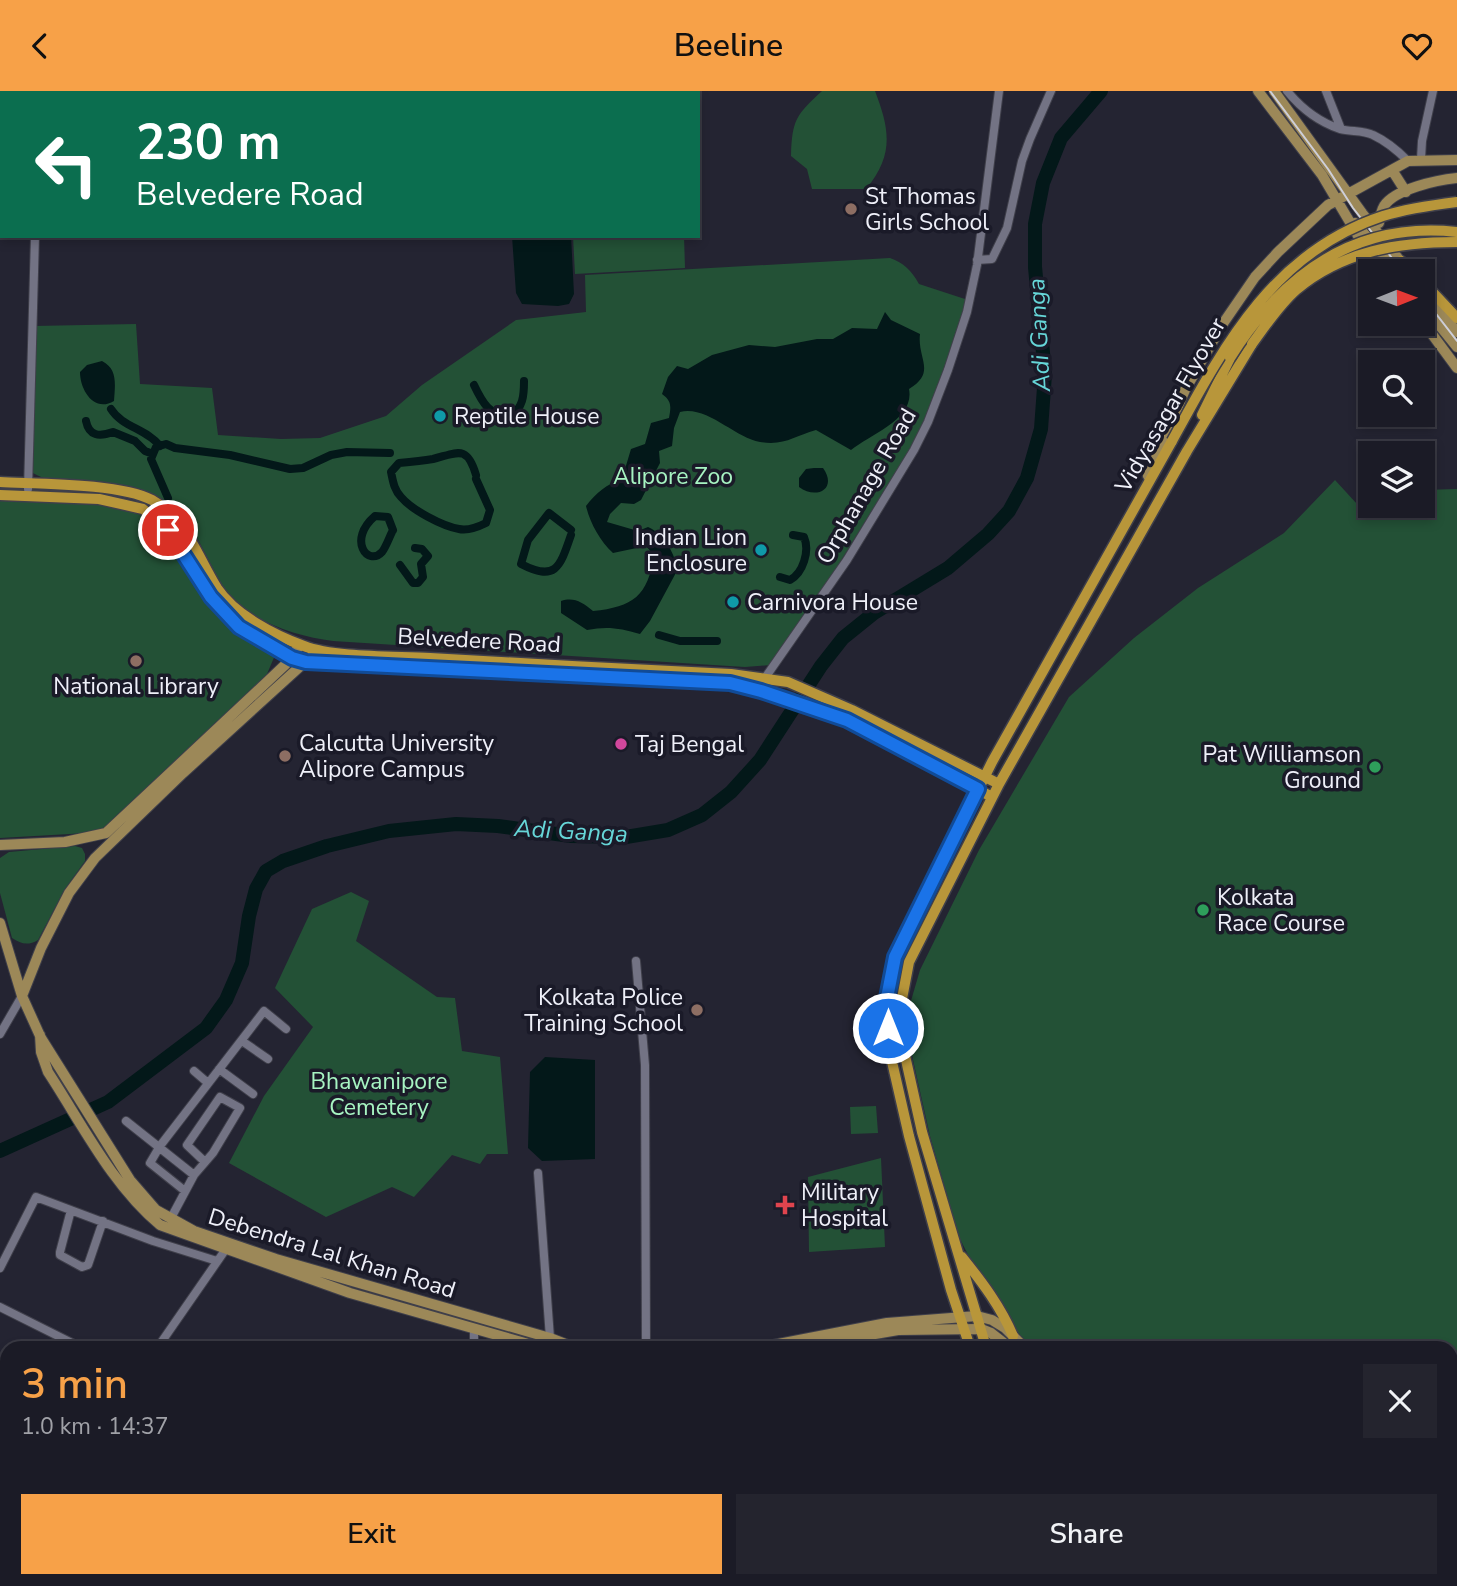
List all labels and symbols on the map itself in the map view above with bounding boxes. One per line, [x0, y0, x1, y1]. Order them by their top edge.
place label: St Thomas Girls School [865, 181, 989, 238]
marker: St Thomas Girls School [843, 201, 859, 217]
north arrow [1358, 259, 1435, 336]
water label: Adi Ganga [1020, 277, 1058, 394]
street label: Vidyasagar Flyover [1107, 312, 1233, 499]
place label: Reptile House [454, 401, 599, 432]
street label: Orphanage Road [809, 403, 924, 570]
marker: Reptile House [432, 408, 448, 424]
park label: Alipore Zoo [613, 461, 733, 492]
pin [138, 500, 198, 560]
place label: Indian Lion Enclosure [634, 522, 747, 579]
marker: Indian Lion Enclosure [753, 542, 769, 558]
place label: Carnivora House [747, 587, 918, 618]
marker: Carnivora House [725, 594, 741, 610]
street label: Belvedere Road [396, 621, 561, 660]
marker: National Library [128, 653, 144, 669]
place label: National Library [53, 671, 219, 702]
place label: Calcutta University Alipore Campus [299, 728, 494, 785]
place label: Taj Bengal [635, 729, 744, 760]
marker: Taj Bengal [613, 736, 629, 752]
place label: Pat Williamson Ground [1202, 739, 1361, 796]
marker: Calcutta University Alipore Campus [277, 748, 293, 764]
marker: Pat Williamson Ground [1367, 759, 1383, 775]
water label: Adi Ganga [512, 812, 629, 850]
place label: Kolkata Race Course [1217, 882, 1345, 939]
marker: Kolkata Race Course [1195, 902, 1211, 918]
place label: Kolkata Police Training School [524, 982, 683, 1039]
position arrow [851, 991, 925, 1065]
marker: Kolkata Police Training School [689, 1002, 705, 1018]
park label: Bhawanipore Cemetery [311, 1066, 447, 1123]
place label: Military Hospital [801, 1177, 888, 1234]
marker: Military Hospital [775, 1195, 795, 1215]
street label: Debendra Lal Khan Road [204, 1201, 459, 1306]

